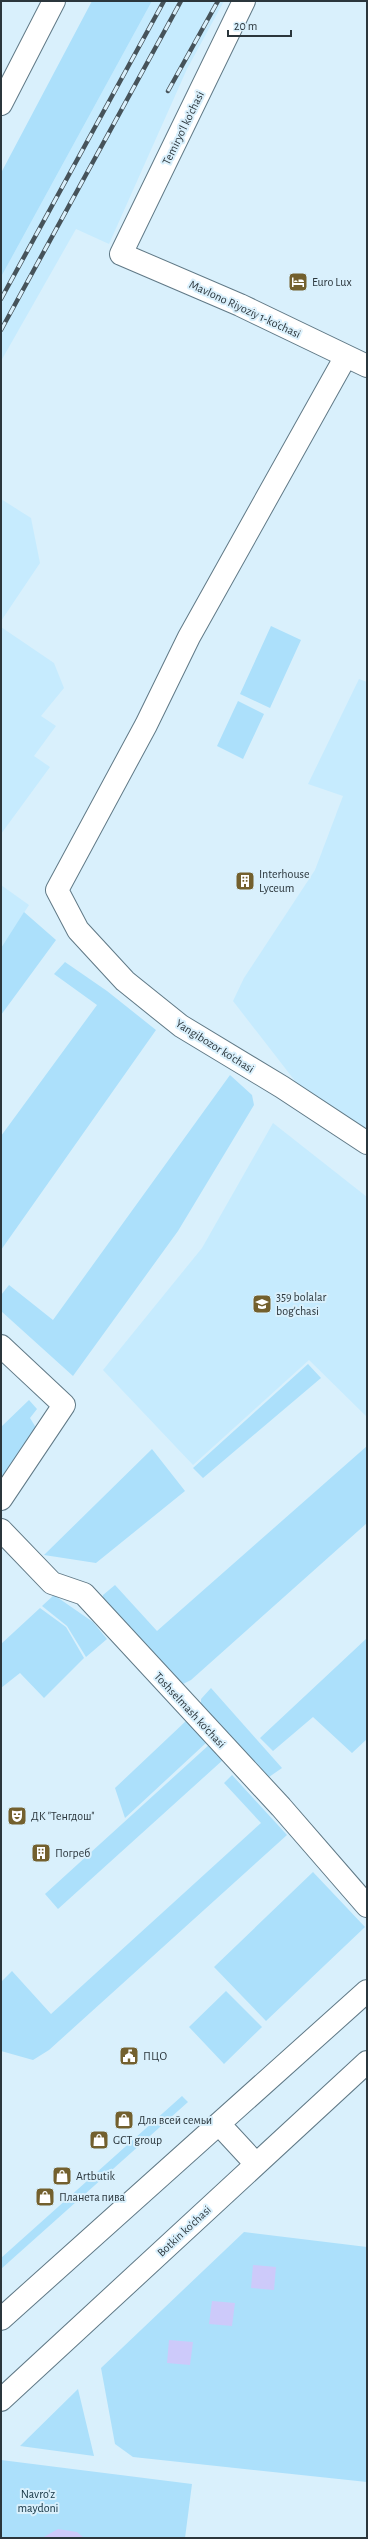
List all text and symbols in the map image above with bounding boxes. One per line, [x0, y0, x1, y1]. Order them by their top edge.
scale bar [228, 12, 291, 38]
text: 20 m [234, 20, 257, 32]
street label: Temiryo'l ko'chasi [160, 89, 207, 167]
hotel icon: Euro Lux [287, 271, 309, 293]
place label: Euro Lux [312, 276, 352, 288]
street label: Mavlono Riyoziy 1-ko'chasi [187, 278, 303, 341]
place label: Interhouse Lyceum [259, 868, 310, 895]
building icon: Interhouse Lyceum [234, 870, 256, 892]
street label: Yangibozor ko'chasi [174, 1017, 256, 1075]
place label: 359 bolalar bog'chasi [276, 1291, 327, 1317]
school or university icon: 359 bolalar bog'chasi [251, 1293, 273, 1315]
street label: Toshselmash ko'chasi [152, 1670, 228, 1750]
theatre icon: ДК "Тенгдош" [6, 1805, 28, 1827]
place label: ДК "Тенгдош" [31, 1810, 95, 1822]
building icon: Погреб [30, 1842, 52, 1864]
place label: Погреб [55, 1847, 90, 1859]
public building icon: ПЦО [118, 2045, 140, 2067]
place label: ПЦО [143, 2050, 167, 2062]
shop icon: Для всей семьи [113, 2109, 135, 2131]
place label: Для всей семьи [138, 2114, 212, 2126]
shop icon: GCT group [88, 2129, 110, 2151]
place label: GCT group [113, 2134, 162, 2146]
shop icon: Artbutik [51, 2165, 73, 2187]
place label: Artbutik [76, 2170, 116, 2182]
shop icon: Планета пива [34, 2186, 56, 2208]
place label: Планета пива [59, 2191, 126, 2203]
street label: Botkin ko'chasi [155, 2203, 213, 2259]
park label: Navro'z maydoni [17, 2488, 59, 2515]

